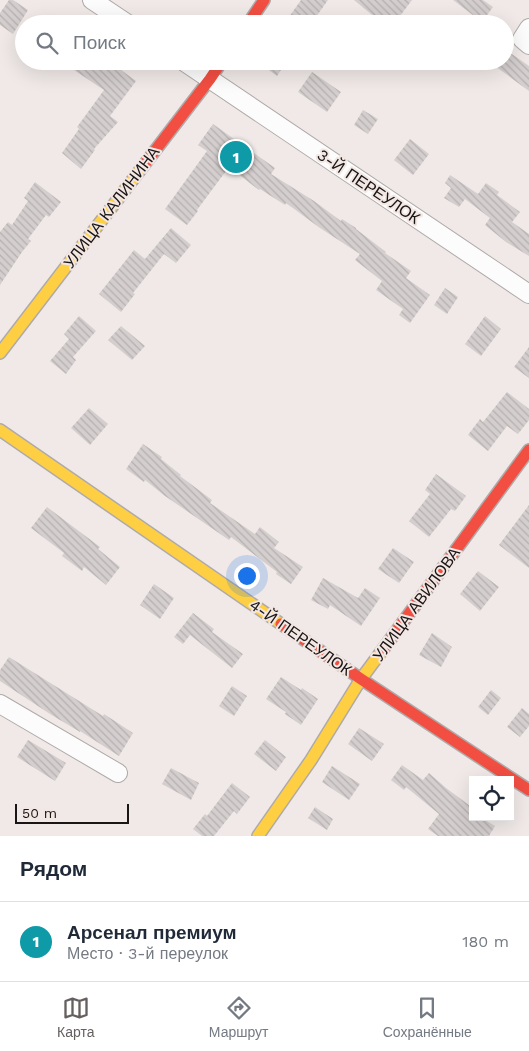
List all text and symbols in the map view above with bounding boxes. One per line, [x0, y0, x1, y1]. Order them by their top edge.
search box [15, 15, 514, 70]
icon: search [33, 29, 61, 57]
text: Поиск [73, 31, 126, 54]
pin: 1 [220, 138, 252, 176]
street label: УЛИЦА КАЛИНИНА [60, 143, 163, 272]
street label: 3-Й ПЕРЕУЛОК [314, 145, 424, 228]
street label: УЛИЦА АВИЛОВА [369, 543, 464, 665]
your location [234, 563, 260, 589]
street label: 4-Й ПЕРЕУЛОК [246, 595, 356, 680]
map controls [469, 776, 514, 821]
button: locate [469, 776, 514, 821]
scale bar [15, 801, 129, 824]
text: 50 m [22, 805, 57, 821]
text: Рядом [20, 856, 87, 881]
text: Арсенал премиум [67, 921, 237, 944]
text: 1 [33, 932, 39, 951]
text: 180 m [462, 932, 509, 951]
text: Место · 3-й переулок [67, 944, 228, 963]
tab: Карта [57, 994, 95, 1040]
tab: Маршрут [209, 994, 268, 1040]
tab: Сохранённые [383, 994, 472, 1040]

